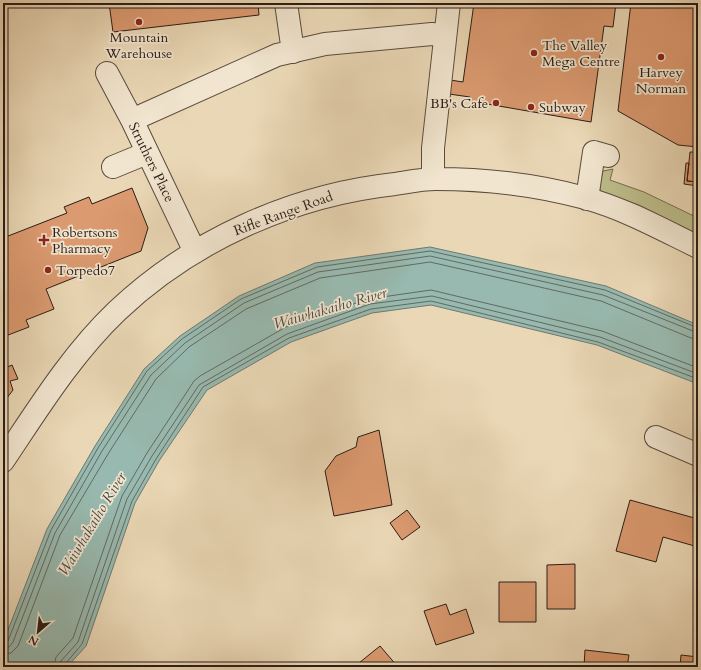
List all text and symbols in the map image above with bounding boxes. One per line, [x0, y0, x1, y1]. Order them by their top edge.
marker: Mountain Warehouse [134, 17, 144, 27]
place label: Mountain Warehouse [105, 28, 172, 63]
place label: The Valley Mega Centre [542, 36, 620, 71]
marker: The Valley Mega Centre [529, 48, 539, 58]
marker: Harvey Norman [656, 52, 666, 62]
place label: Harvey Norman [636, 63, 686, 98]
place label: BB's Cafe [430, 94, 488, 113]
marker: BB's Cafe [491, 98, 501, 108]
place label: Subway [539, 98, 586, 117]
marker: Subway [526, 102, 536, 112]
street label: Struthers Place [124, 119, 179, 205]
street label: Rifle Range Road [231, 187, 336, 240]
place label: Robertsons Pharmacy [52, 223, 118, 258]
marker: Robertsons Pharmacy [39, 235, 49, 245]
place label: Torpedo7 [56, 261, 115, 280]
marker: Torpedo7 [43, 265, 53, 275]
water label: Waiwhakaiho River [271, 282, 390, 334]
water label: Waiwhakaiho River [53, 468, 131, 579]
north arrow [18, 612, 58, 652]
text: N [25, 631, 41, 649]

